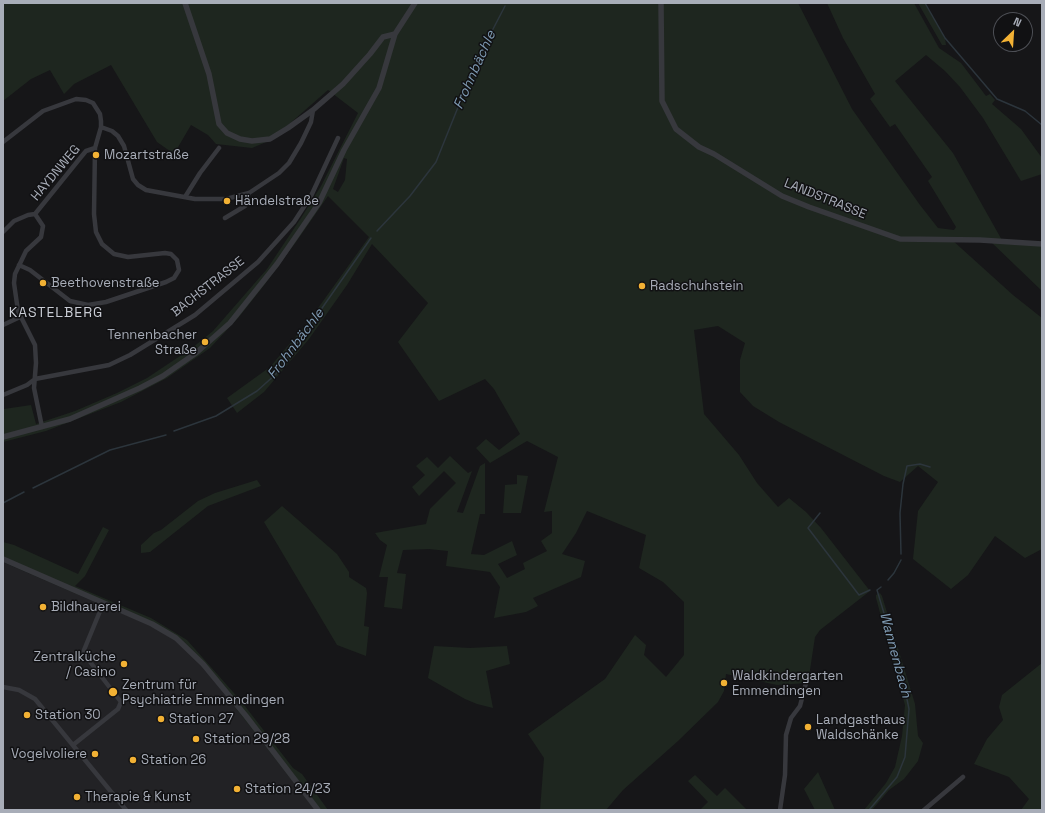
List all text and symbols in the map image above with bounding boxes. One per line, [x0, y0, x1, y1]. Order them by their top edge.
north arrow [993, 12, 1033, 52]
text: N [1011, 14, 1024, 30]
water label: Frohnbächle [450, 28, 500, 112]
street label: HAYDNWEG [28, 142, 84, 204]
place label: Mozartstraße [104, 147, 189, 163]
marker: Mozartstraße [91, 150, 101, 160]
street label: LANDSTRASSE [782, 175, 868, 223]
place label: Händelstraße [235, 193, 319, 209]
marker: Händelstraße [222, 196, 232, 206]
street label: BACHSTRASSE [168, 254, 248, 320]
place label: Beethovenstraße [51, 275, 160, 291]
marker: Beethovenstraße [38, 278, 48, 288]
place label: Radschuhstein [650, 278, 744, 294]
marker: Radschuhstein [637, 281, 647, 291]
district label: KASTELBERG [9, 305, 103, 321]
water label: Frohnbächle [264, 305, 328, 383]
place label: Tennenbacher Straße [107, 327, 197, 358]
marker: Tennenbacher Straße [200, 337, 210, 347]
place label: Bildhauerei [51, 599, 121, 615]
marker: Bildhauerei [38, 602, 48, 612]
water label: Wannenbach [875, 610, 915, 700]
place label: Zentralküche / Casino [34, 649, 116, 680]
marker: Zentralküche / Casino [119, 659, 129, 669]
place label: Waldkindergarten Emmendingen [732, 668, 843, 699]
place label: Zentrum für Psychiatrie Emmendingen [122, 677, 284, 708]
marker: Waldkindergarten Emmendingen [719, 678, 729, 688]
marker: Zentrum für Psychiatrie Emmendingen [107, 686, 119, 698]
place label: Station 30 [35, 707, 101, 723]
marker: Station 30 [22, 710, 32, 720]
place label: Station 27 [169, 711, 234, 727]
place label: Landgasthaus Waldschänke [816, 712, 905, 743]
marker: Station 27 [156, 714, 166, 724]
marker: Landgasthaus Waldschänke [803, 722, 813, 732]
place label: Station 29/28 [204, 731, 290, 747]
marker: Station 29/28 [191, 734, 201, 744]
place label: Vogelvoliere [11, 746, 87, 762]
marker: Vogelvoliere [90, 749, 100, 759]
place label: Station 26 [141, 752, 206, 768]
marker: Station 26 [128, 755, 138, 765]
place label: Station 24/23 [245, 781, 331, 797]
marker: Station 24/23 [232, 784, 242, 794]
place label: Therapie & Kunst [85, 789, 191, 805]
marker: Therapie & Kunst [72, 792, 82, 802]

